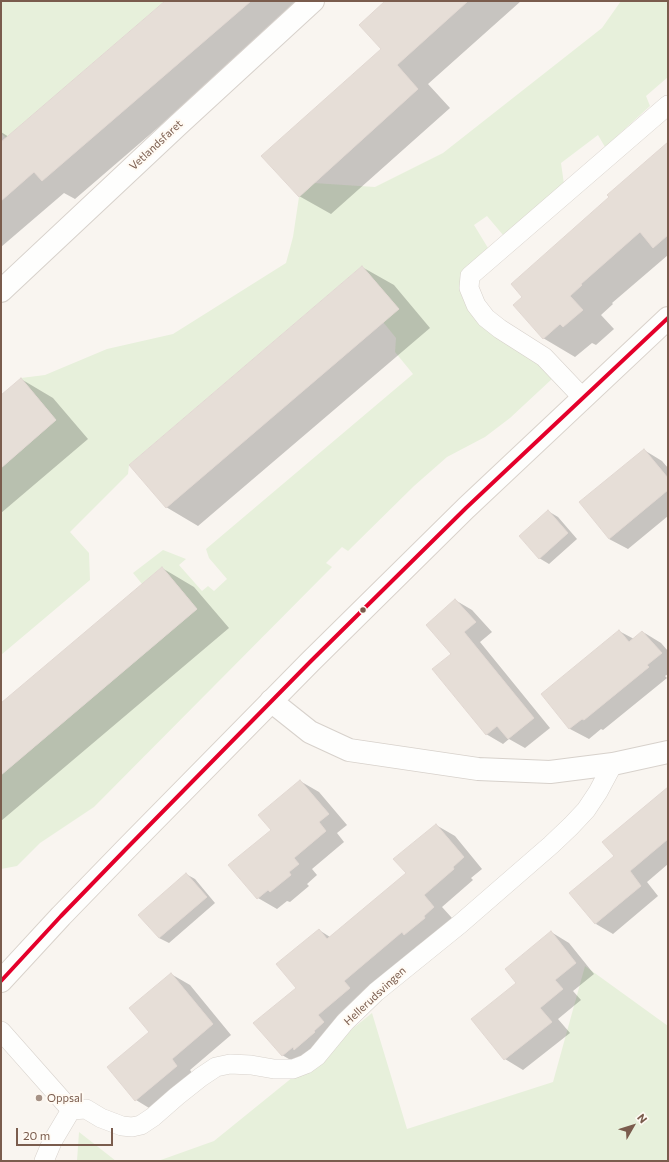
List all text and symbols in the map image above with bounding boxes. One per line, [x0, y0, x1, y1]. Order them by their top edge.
street label: Vetlandsfaret [127, 117, 185, 173]
unlabelled marker [358, 605, 368, 615]
street label: Hellerudsvingen [341, 964, 409, 1028]
place label: Oppsal [47, 1091, 82, 1105]
marker: Oppsal [34, 1093, 44, 1103]
north arrow [613, 1106, 653, 1146]
text: N [635, 1111, 650, 1125]
scale bar [18, 1120, 115, 1146]
text: 20 m [23, 1128, 50, 1142]

